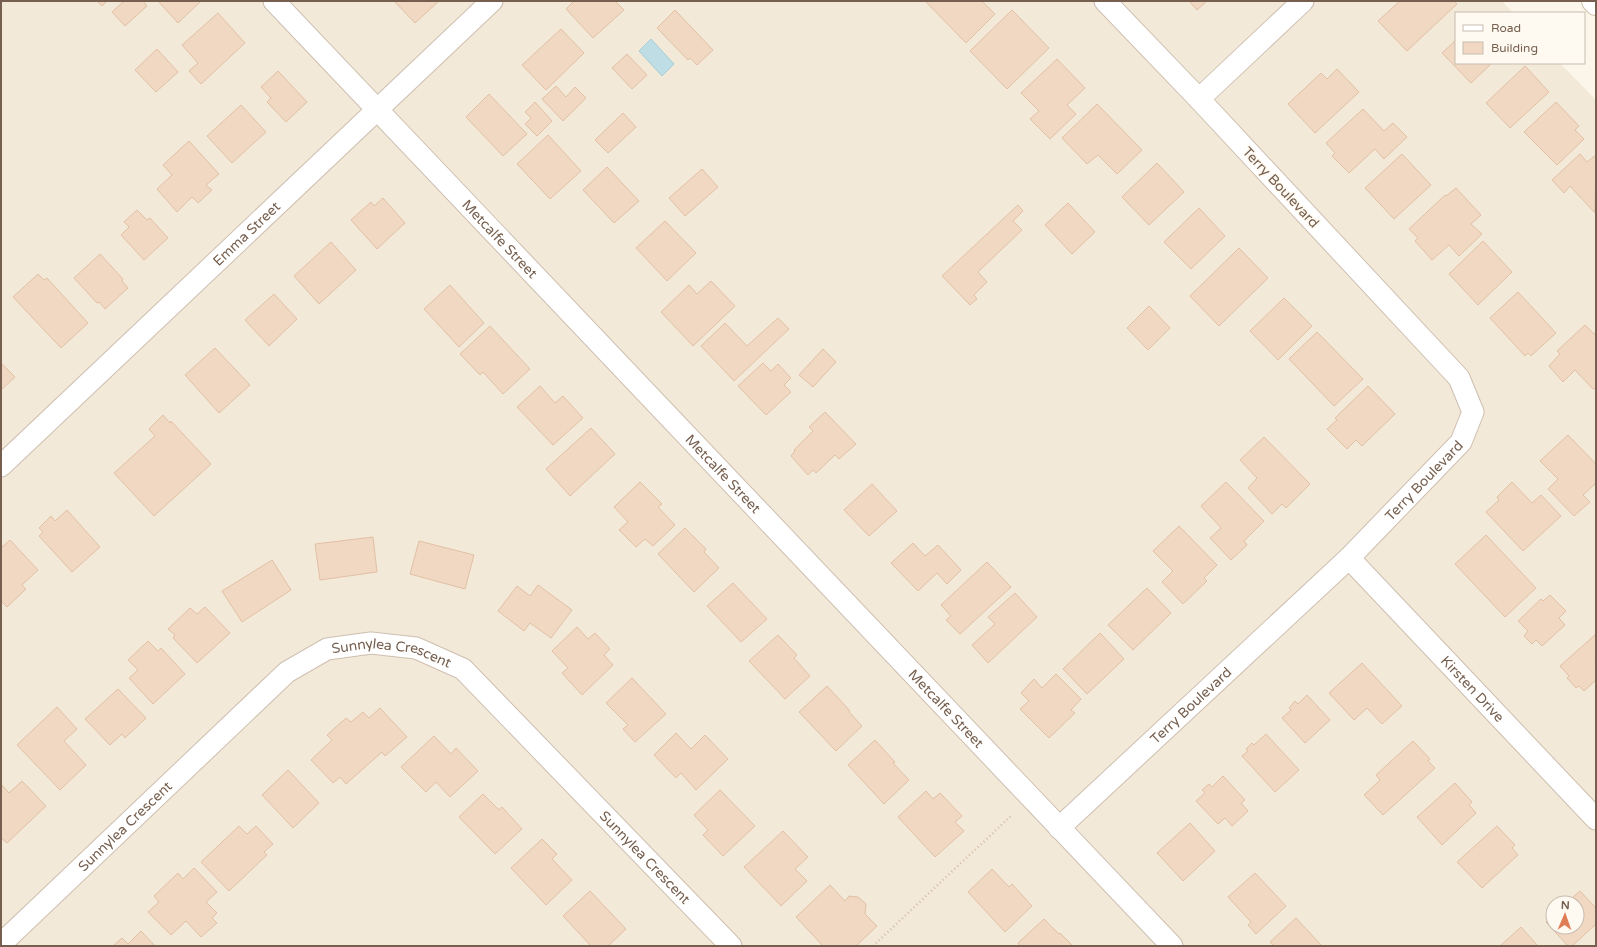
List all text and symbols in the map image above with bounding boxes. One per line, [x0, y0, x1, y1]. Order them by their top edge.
legend [1455, 12, 1585, 64]
text: Road [1491, 21, 1521, 35]
text: Building [1491, 41, 1538, 55]
street label: Terry Boulevard [1239, 143, 1323, 231]
street label: Metcalfe Street [458, 196, 541, 282]
street label: Emma Street [210, 198, 284, 270]
street label: Metcalfe Street [681, 431, 764, 517]
street label: Terry Boulevard [1382, 437, 1467, 524]
street label: Sunnylea Crescent [331, 635, 455, 672]
street label: Kirsten Drive [1437, 652, 1508, 726]
street label: Terry Boulevard [1147, 664, 1235, 748]
street label: Metcalfe Street [905, 666, 988, 752]
street label: Sunnylea Crescent [75, 778, 176, 875]
street label: Sunnylea Crescent [596, 808, 694, 908]
north arrow [1545, 895, 1585, 935]
text: N [1561, 899, 1570, 912]

